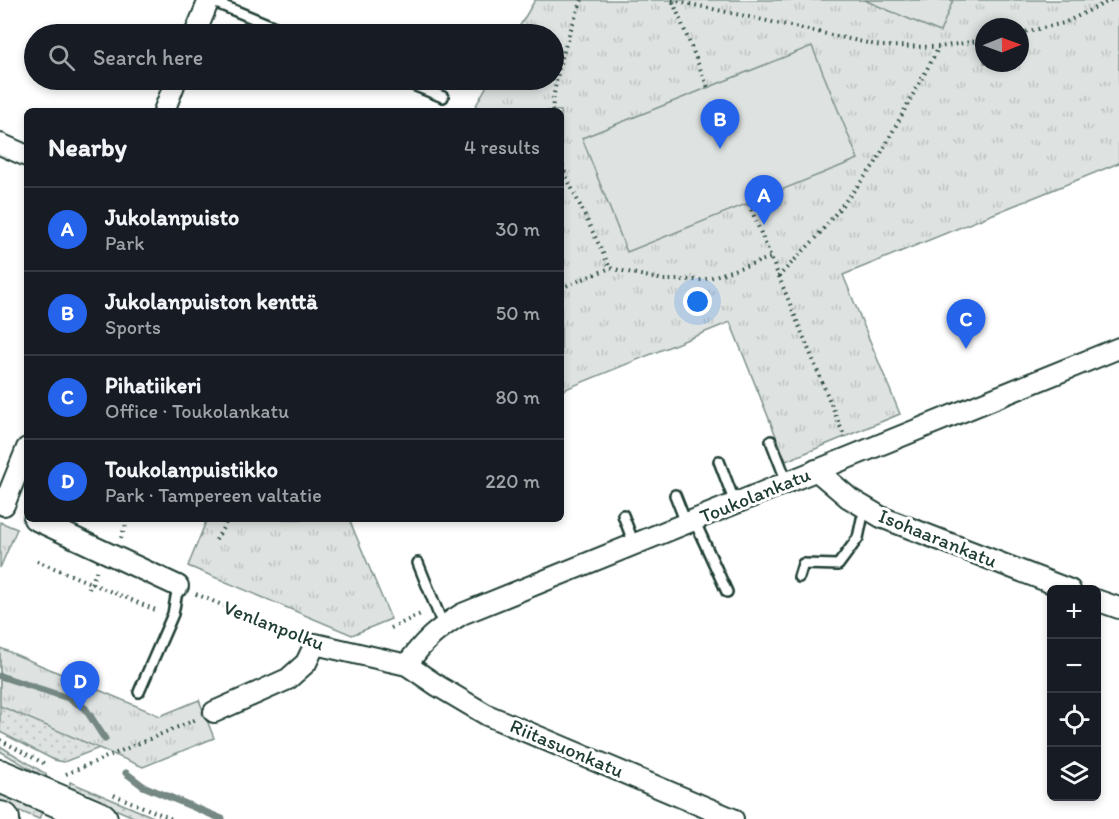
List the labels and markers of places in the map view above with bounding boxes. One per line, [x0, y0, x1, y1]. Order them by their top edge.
pin: B [700, 100, 740, 149]
pin: A [744, 176, 783, 225]
pin: C [946, 300, 986, 349]
pin: D [60, 662, 100, 711]

